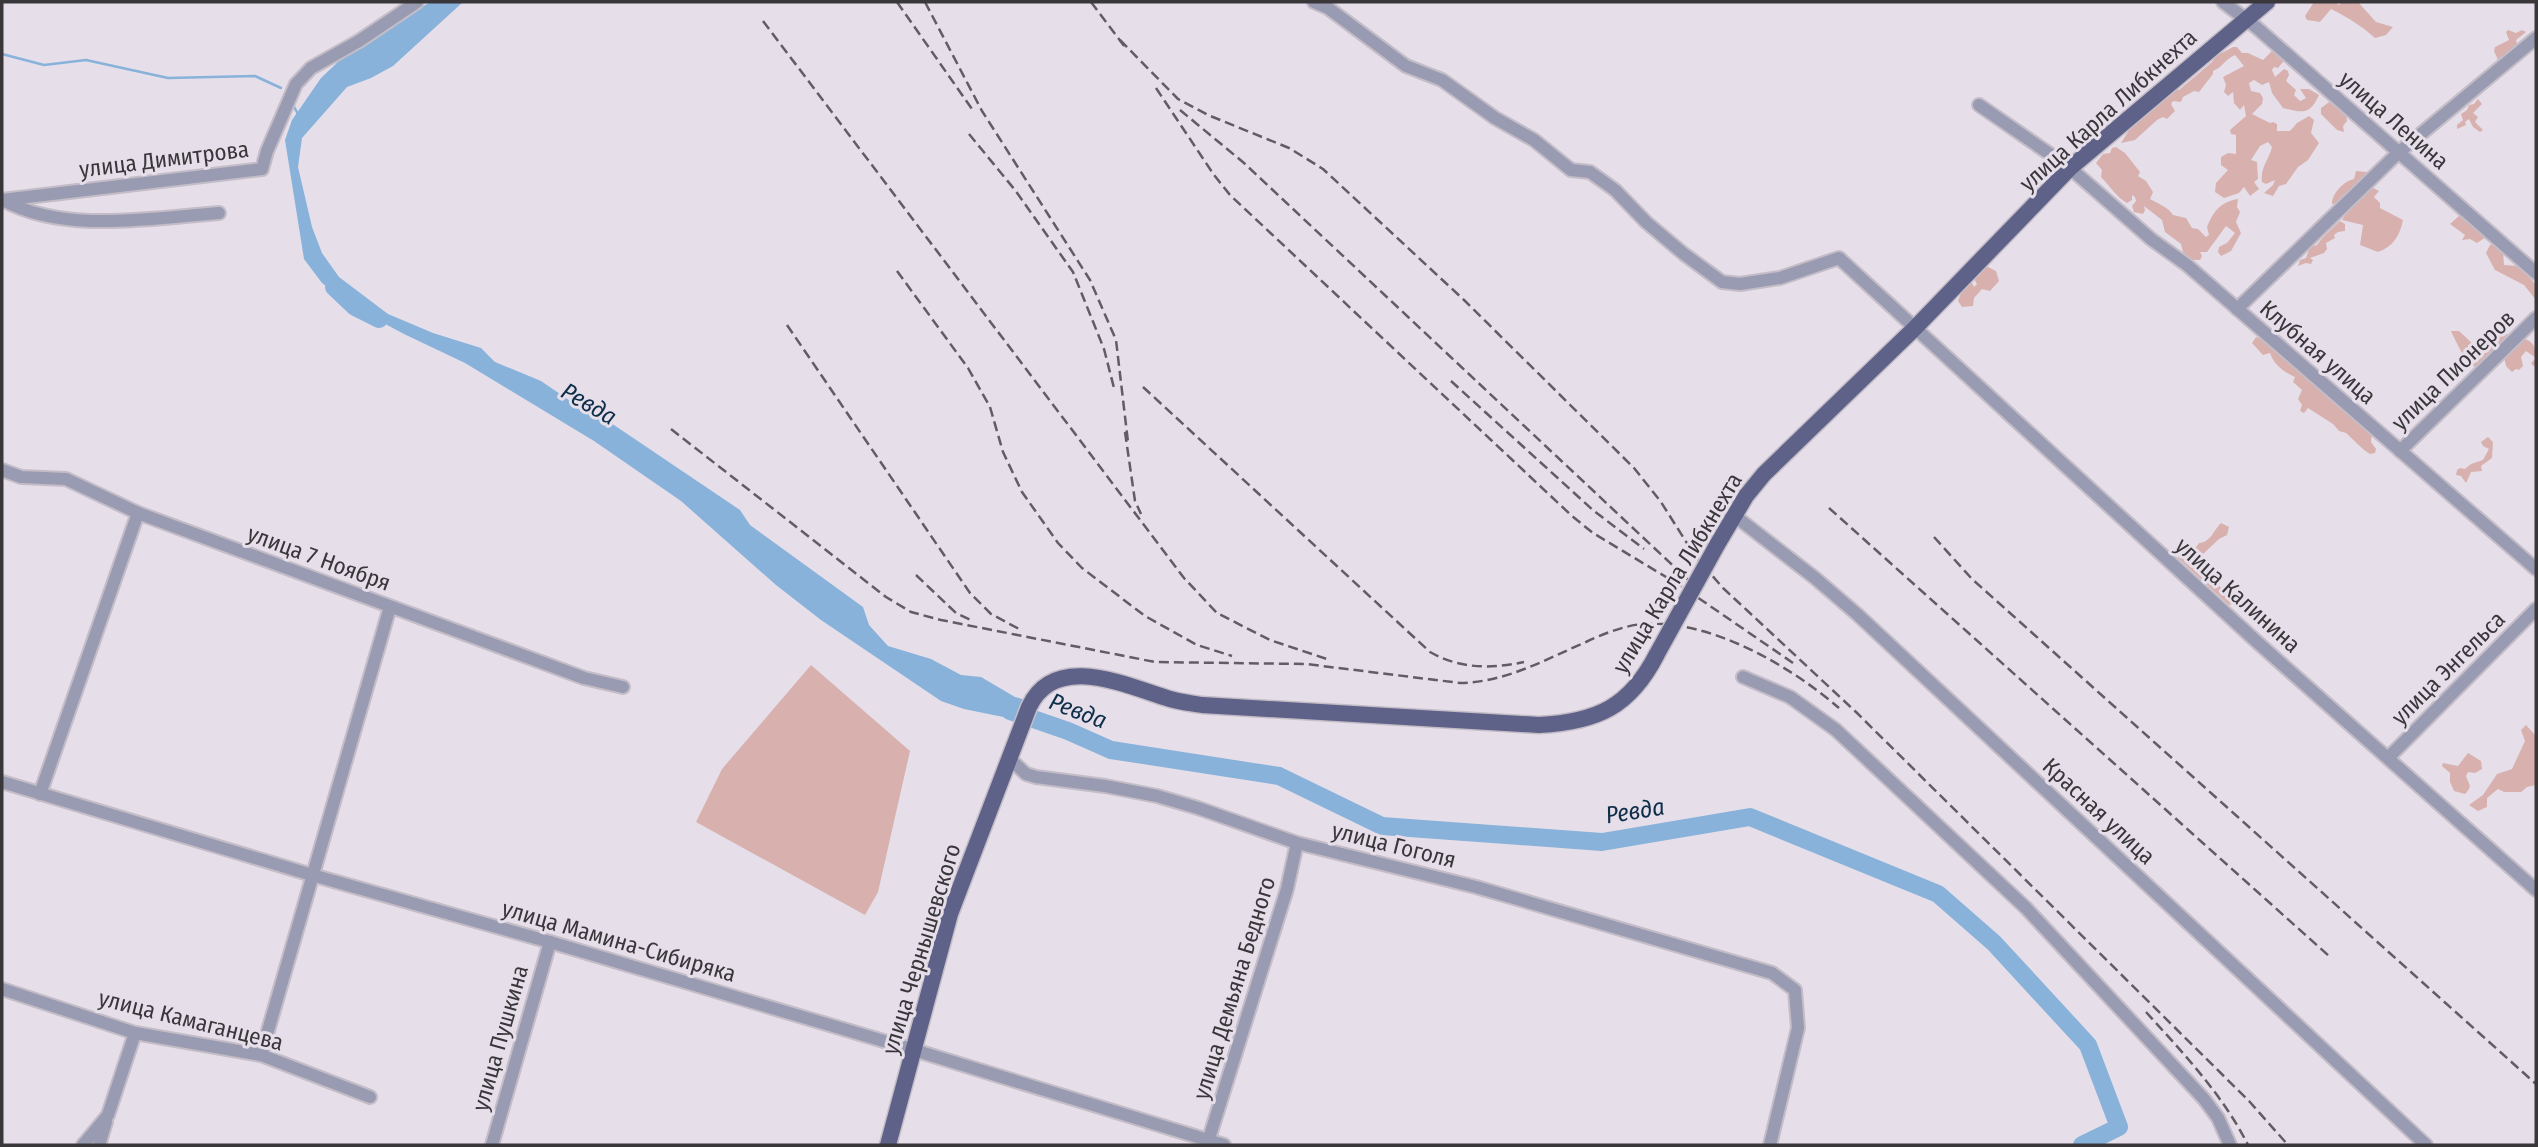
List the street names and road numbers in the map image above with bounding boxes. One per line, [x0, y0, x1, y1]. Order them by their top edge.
street label: улица Карла Либкнехта [2014, 23, 2202, 197]
street label: улица Ленина [2333, 65, 2455, 175]
street label: улица Димитрова [78, 135, 250, 183]
street label: Клубная улица [2254, 294, 2382, 410]
street label: улица Пионеров [2385, 304, 2521, 436]
street label: улица Карла Либкнехта [1606, 468, 1748, 678]
street label: улица 7 Ноября [244, 519, 394, 597]
street label: улица Калинина [2170, 531, 2306, 659]
street label: улица Энгельса [2385, 605, 2511, 731]
street label: Красная улица [2037, 752, 2161, 870]
street label: улица Гоголя [1329, 816, 1459, 874]
street label: улица Чернышевского [876, 840, 966, 1058]
street label: улица Демьяна Бедного [1187, 873, 1281, 1103]
street label: улица Мамина-Сибиряка [499, 894, 739, 988]
street label: улица Пушкина [466, 962, 534, 1114]
street label: улица Камаганцева [96, 984, 286, 1056]

